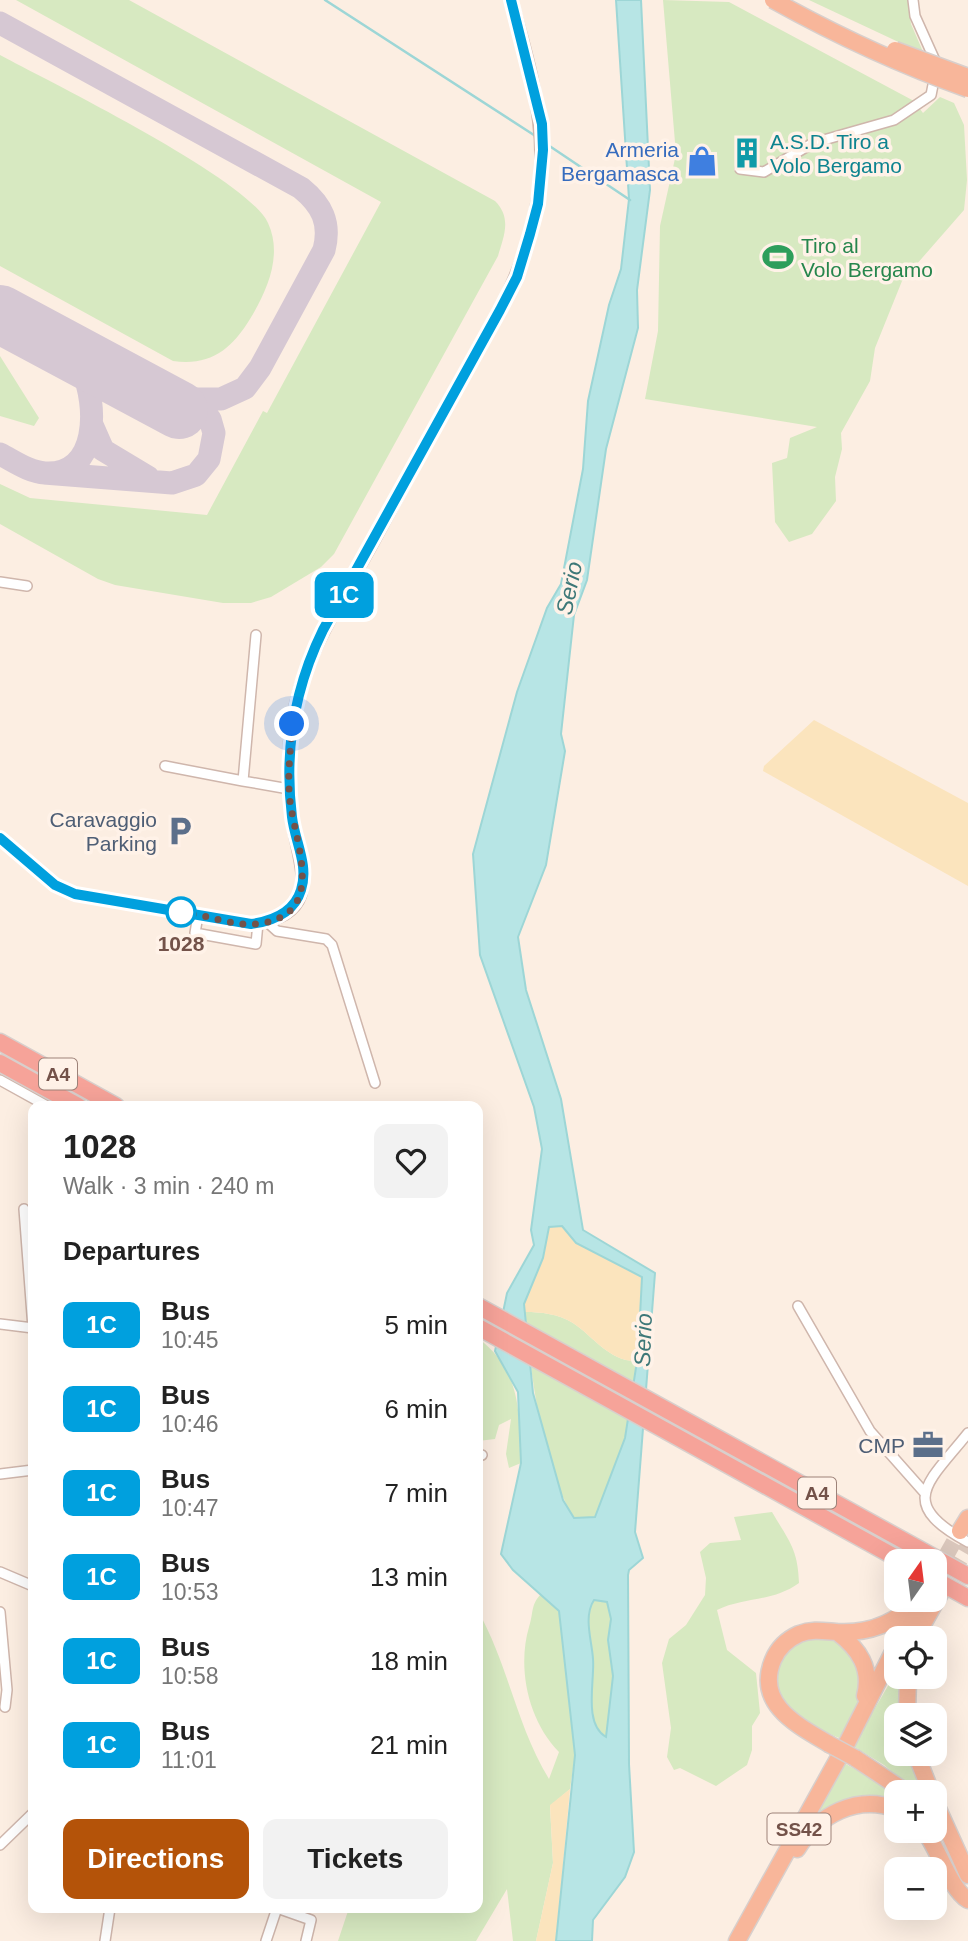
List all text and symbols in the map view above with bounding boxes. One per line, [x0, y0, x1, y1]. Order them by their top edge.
place label: A.S.D. Tiro a Volo Bergamo [770, 130, 902, 177]
building icon: A.S.D. Tiro a Volo Bergamo [730, 136, 764, 170]
place label: Armeria Bergamasca [561, 138, 679, 185]
shop icon: Armeria Bergamasca [685, 144, 719, 178]
place label: Tiro al Volo Bergamo [801, 234, 933, 281]
sports icon: Tiro al Volo Bergamo [761, 240, 795, 274]
water label: Serio [551, 559, 587, 617]
line badge: 1C [312, 572, 376, 618]
text: 1C [329, 581, 359, 608]
your location [274, 706, 309, 741]
place label: Caravaggio Parking [50, 808, 157, 855]
parking icon: Caravaggio Parking [163, 814, 197, 848]
marker: 1028 [166, 897, 196, 927]
place label: 1028 [158, 932, 205, 955]
road number: A4 [39, 1058, 77, 1090]
button: heart [374, 1124, 448, 1198]
text: 1028 [63, 1128, 136, 1165]
text: Walk · 3 min · 240 m [63, 1173, 274, 1199]
text: Departures [63, 1236, 200, 1266]
text: Bus [161, 1296, 210, 1326]
text: 5 min [384, 1310, 448, 1340]
text: 1C [86, 1311, 117, 1338]
water label: Serio [629, 1313, 657, 1367]
text: 10:45 [161, 1327, 219, 1353]
text: Bus [161, 1380, 210, 1410]
text: 6 min [384, 1394, 448, 1424]
text: 1C [86, 1395, 117, 1422]
text: 10:46 [161, 1411, 219, 1437]
office icon: CMP [911, 1428, 945, 1462]
place label: CMP [858, 1434, 905, 1457]
text: Bus [161, 1464, 210, 1494]
text: 7 min [384, 1478, 448, 1508]
road number: A4 [798, 1478, 836, 1508]
text: 1C [86, 1479, 117, 1506]
text: 10:47 [161, 1495, 219, 1521]
text: Bus [161, 1548, 210, 1578]
north arrow [884, 1549, 947, 1612]
map controls [884, 1549, 947, 1920]
text: 13 min [370, 1562, 448, 1592]
text: 1C [86, 1563, 117, 1590]
text: 10:53 [161, 1579, 219, 1605]
button: locate [884, 1626, 947, 1689]
text: Bus [161, 1632, 210, 1662]
text: 18 min [370, 1646, 448, 1676]
text: 1C [86, 1647, 117, 1674]
text: 10:58 [161, 1663, 219, 1689]
button: layers [884, 1703, 947, 1766]
text: Bus [161, 1716, 210, 1746]
text: 21 min [370, 1730, 448, 1760]
text: 1C [86, 1731, 117, 1758]
text: 11:01 [161, 1747, 217, 1773]
button: + [884, 1780, 947, 1843]
road number: SS42 [768, 1814, 830, 1844]
button: Directions [63, 1819, 249, 1899]
button: Tickets [263, 1819, 448, 1899]
button: − [884, 1857, 947, 1920]

